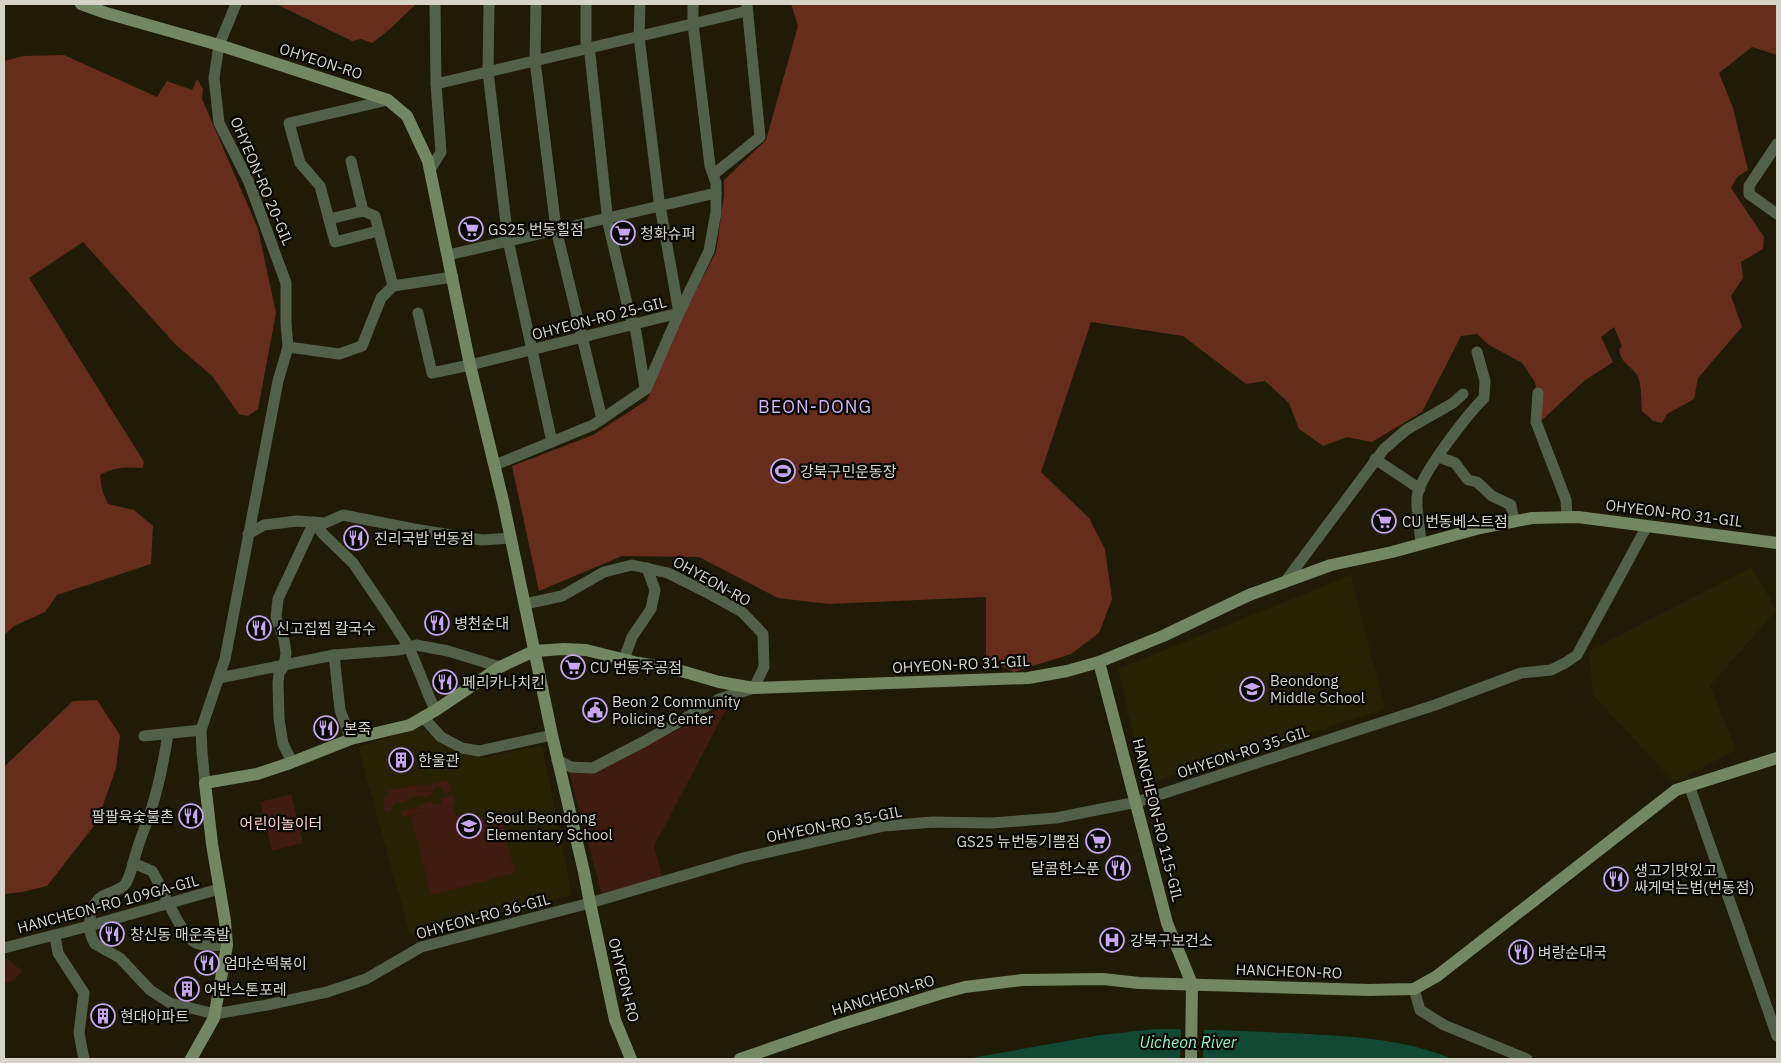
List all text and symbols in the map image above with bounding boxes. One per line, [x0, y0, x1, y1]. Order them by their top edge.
street label: OHYEON-RO [277, 39, 365, 83]
street label: OHYEON-RO 20-GIL [226, 114, 298, 249]
supermarket icon: GS25 번동힐점 [458, 216, 484, 242]
place label: GS25 번동힐점 [488, 220, 584, 239]
supermarket icon: 청화슈퍼 [610, 220, 636, 246]
place label: 청화슈퍼 [640, 224, 695, 243]
street label: OHYEON-RO 25-GIL [530, 292, 669, 344]
district label: BEON-DONG [758, 395, 872, 418]
sports icon: 강북구민운동장 [770, 458, 796, 484]
place label: 강북구민운동장 [800, 462, 897, 481]
street label: OHYEON-RO 31-GIL [1604, 495, 1744, 531]
supermarket icon: CU 번동베스트점 [1371, 508, 1397, 534]
place label: CU 번동베스트점 [1402, 512, 1508, 531]
restaurant icon: 진리국밥 번동점 [343, 525, 369, 551]
place label: 진리국밥 번동점 [374, 529, 474, 548]
street label: OHYEON-RO [670, 552, 754, 610]
restaurant icon: 병천순대 [424, 610, 450, 636]
place label: 병천순대 [454, 614, 509, 633]
restaurant icon: 신고집찜 칼국수 [246, 615, 272, 641]
place label: 신고집찜 칼국수 [276, 619, 376, 638]
street label: OHYEON-RO 31-GIL [892, 651, 1031, 677]
supermarket icon: CU 번동주공점 [560, 654, 586, 680]
place label: CU 번동주공점 [590, 658, 682, 677]
restaurant icon: 페리카나치킨 [432, 669, 458, 695]
place label: Beondong Middle School [1270, 671, 1365, 707]
place label: 페리카나치킨 [462, 673, 545, 692]
school or university icon: Beondong Middle School [1239, 676, 1265, 702]
place label: Beon 2 Community Policing Center [612, 692, 741, 728]
public building icon: Beon 2 Community Policing Center [582, 697, 608, 723]
restaurant icon: 본죽 [313, 715, 339, 741]
place label: 본죽 [344, 719, 372, 738]
street label: OHYEON-RO 35-GIL [1175, 722, 1312, 782]
street label: HANCHEON-RO 115-GIL [1129, 736, 1188, 904]
building icon: 한울관 [388, 747, 414, 773]
place label: 한울관 [418, 751, 460, 770]
street label: OHYEON-RO 35-GIL [765, 801, 904, 846]
restaurant icon: 팔팔육숯불촌 [178, 803, 204, 829]
place label: 팔팔육숯불촌 [91, 807, 174, 826]
place label: Seoul Beondong Elementary School [486, 808, 613, 844]
school or university icon: Seoul Beondong Elementary School [456, 813, 482, 839]
park label: 어린이놀이터 [240, 814, 322, 833]
supermarket icon: GS25 뉴번동기쁨점 [1085, 828, 1111, 854]
place label: GS25 뉴번동기쁨점 [957, 832, 1080, 851]
restaurant icon: 달콤한스푼 [1105, 855, 1131, 881]
place label: 달콤한스푼 [1031, 859, 1100, 878]
place label: 생고기맛있고 싸게먹는법(번동점) [1634, 861, 1754, 897]
restaurant icon: 생고기맛있고 싸게먹는법(번동점) [1603, 866, 1629, 892]
street label: HANCHEON-RO 109GA-GIL [15, 870, 201, 937]
street label: OHYEON-RO 36-GIL [414, 889, 552, 943]
restaurant icon: 창신동 매운족발 [99, 921, 125, 947]
place label: 창신동 매운족발 [130, 925, 230, 944]
hospital icon: 강북구보건소 [1099, 927, 1125, 953]
place label: 강북구보건소 [1130, 931, 1213, 950]
street label: OHYEON-RO [604, 936, 644, 1024]
restaurant icon: 벼랑순대국 [1508, 939, 1534, 965]
place label: 벼랑순대국 [1538, 943, 1607, 962]
restaurant icon: 엄마손떡볶이 [194, 950, 220, 976]
place label: 엄마손떡볶이 [224, 954, 307, 973]
street label: HANCHEON-RO [1235, 960, 1343, 982]
street label: HANCHEON-RO [829, 970, 937, 1020]
building icon: 어반스톤포레 [174, 976, 200, 1002]
place label: 어반스톤포레 [204, 980, 287, 999]
building icon: 현대아파트 [90, 1003, 116, 1029]
place label: 현대아파트 [120, 1007, 189, 1026]
water label: Uicheon River [1139, 1032, 1238, 1052]

